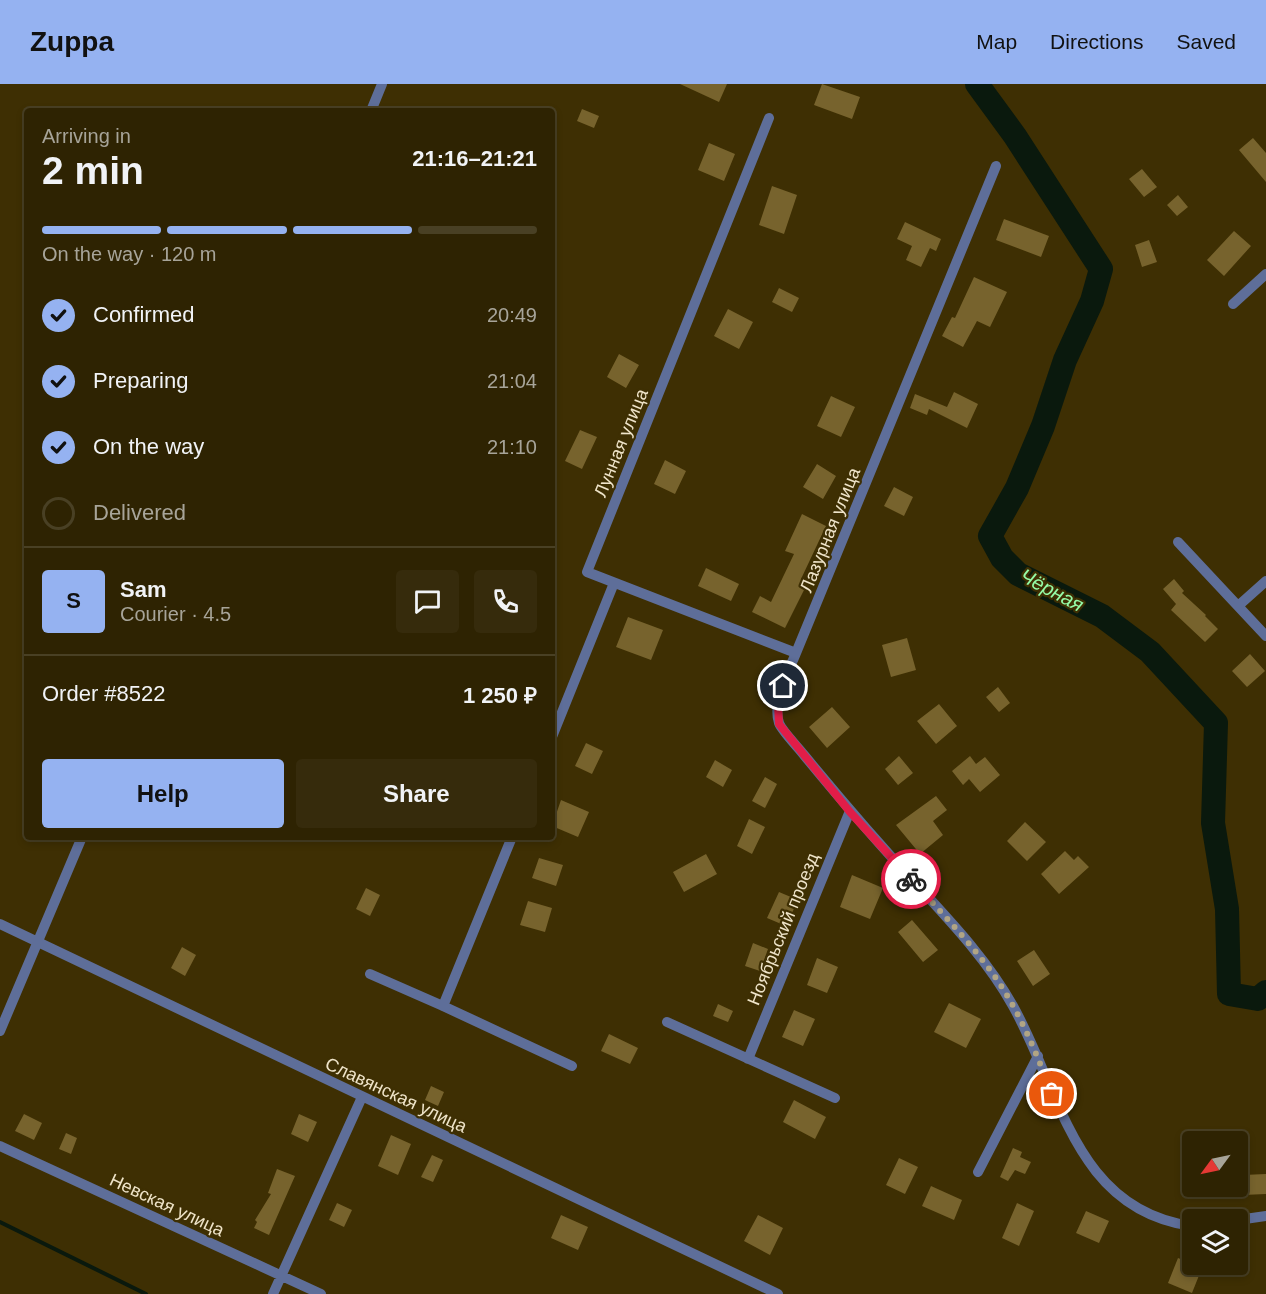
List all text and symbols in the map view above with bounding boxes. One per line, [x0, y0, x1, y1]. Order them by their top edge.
text: Zuppa [30, 26, 114, 57]
text: Map [976, 30, 1017, 53]
text: Directions [1050, 30, 1143, 53]
text: Saved [1176, 30, 1236, 53]
text: Arriving in [42, 125, 131, 147]
text: 21:16–21:21 [412, 146, 537, 171]
text: 2 min [42, 149, 144, 192]
text: On the way · 120 m [42, 243, 217, 265]
icon: check [42, 299, 75, 332]
text: Confirmed [93, 302, 194, 327]
text: 20:49 [487, 304, 537, 326]
icon: check [42, 365, 75, 398]
text: Preparing [93, 368, 188, 393]
text: 21:04 [487, 370, 537, 392]
street label: Лунная улица [590, 385, 652, 500]
icon: check [42, 431, 75, 464]
text: On the way [93, 434, 204, 459]
text: 21:10 [487, 436, 537, 458]
street label: Лазурная улица [796, 464, 864, 595]
text: Delivered [93, 500, 186, 525]
water label: Чёрная [1017, 564, 1088, 616]
button: chat [396, 570, 459, 633]
button: phone [474, 570, 537, 633]
text: Sam [120, 577, 166, 602]
text: S [66, 588, 81, 613]
text: Courier · 4.5 [120, 603, 231, 625]
pin [757, 660, 808, 711]
icon: home [766, 669, 799, 702]
text: Order #8522 [42, 681, 166, 706]
text: 1 250 ₽ [463, 683, 537, 708]
button: Help [42, 759, 284, 828]
button: Share [296, 759, 537, 828]
courier [881, 849, 941, 909]
street label: Ноябрьский проезд [743, 850, 823, 1008]
icon: bike [895, 863, 928, 896]
street label: Славянская улица [322, 1053, 471, 1137]
pin [1026, 1068, 1077, 1119]
icon: bag [1035, 1077, 1068, 1110]
north arrow [1182, 1131, 1248, 1197]
map controls [1182, 1131, 1248, 1275]
street label: Невская улица [107, 1170, 228, 1241]
button: layers [1182, 1209, 1248, 1275]

